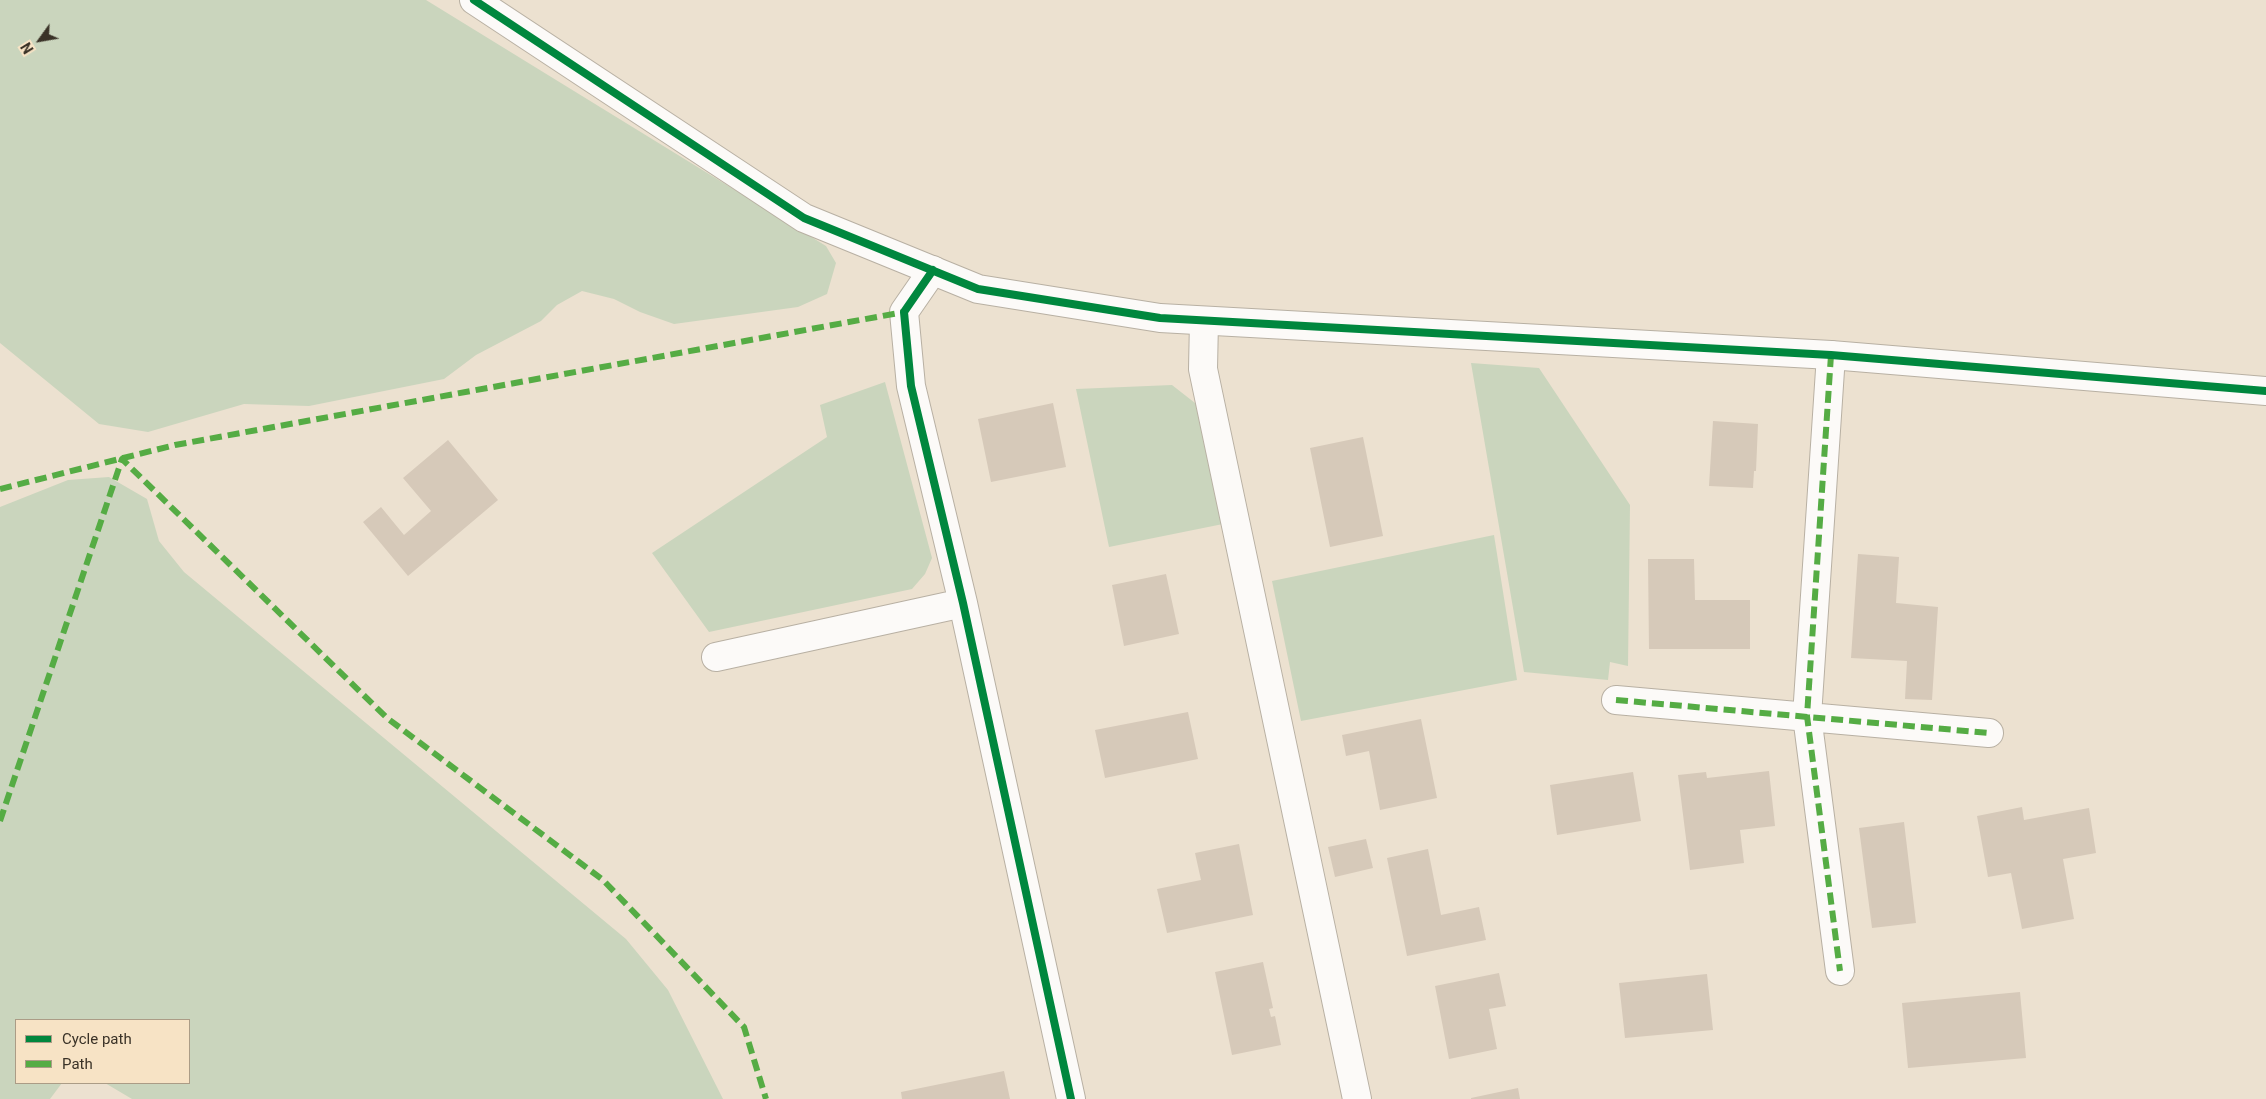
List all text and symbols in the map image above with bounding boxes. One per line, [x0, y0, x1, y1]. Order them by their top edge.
north arrow [15, 15, 65, 65]
text: N [18, 40, 37, 56]
legend [15, 1019, 190, 1084]
text: Cycle path [62, 1030, 132, 1048]
text: Path [62, 1055, 93, 1073]

